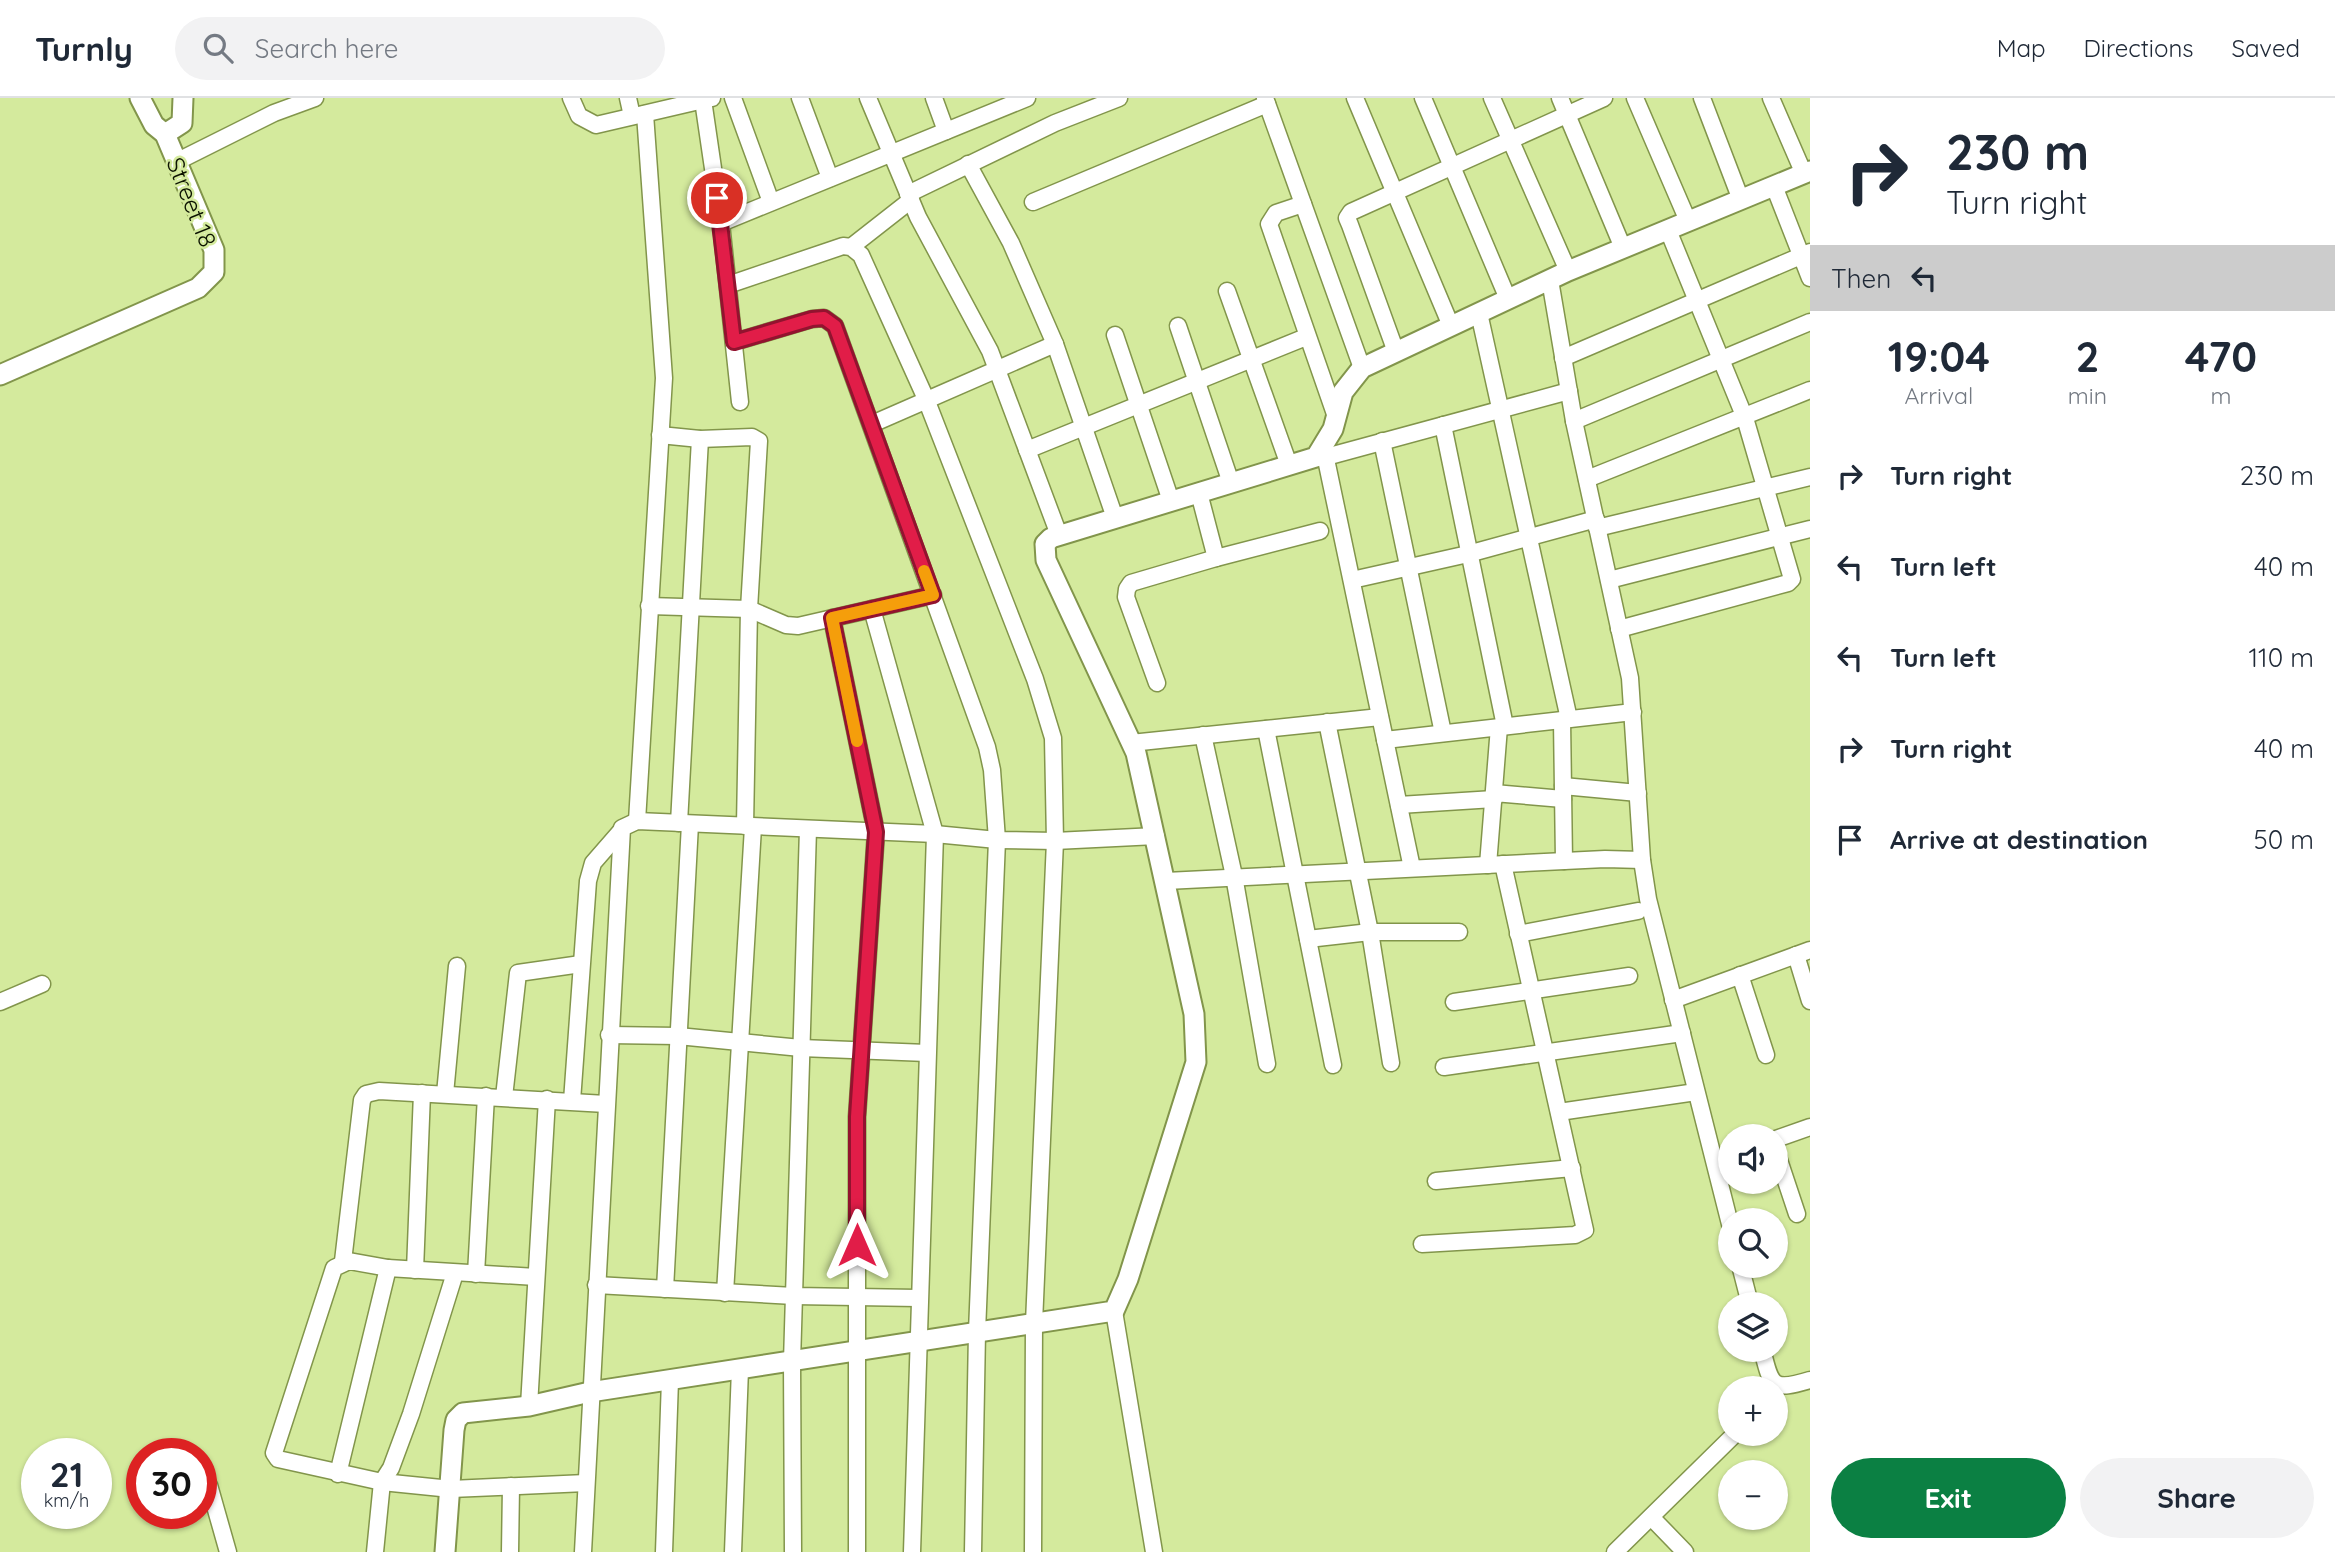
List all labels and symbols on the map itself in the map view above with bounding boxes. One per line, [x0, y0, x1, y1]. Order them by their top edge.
street label: Street 18 [160, 153, 224, 251]
pin [687, 168, 747, 228]
position arrow [820, 1208, 894, 1282]
speed limit sign: 30 [126, 1438, 217, 1529]

